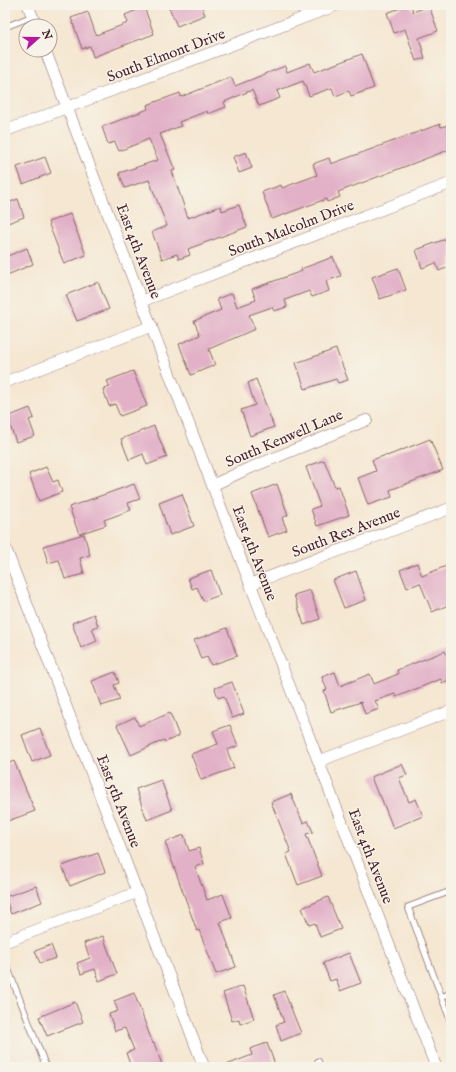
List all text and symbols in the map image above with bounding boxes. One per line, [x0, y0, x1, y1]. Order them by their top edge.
north arrow [18, 18, 58, 58]
street label: South Elmont Drive [104, 24, 228, 87]
text: N [38, 27, 55, 42]
street label: South Malcolm Drive [226, 196, 357, 261]
street label: East 4th Avenue [112, 201, 165, 301]
street label: South Kenwell Lane [223, 405, 346, 472]
street label: East 4th Avenue [228, 503, 281, 603]
street label: South Rex Avenue [289, 503, 403, 562]
street label: East 5th Avenue [92, 752, 145, 851]
street label: East 4th Avenue [344, 806, 397, 906]

